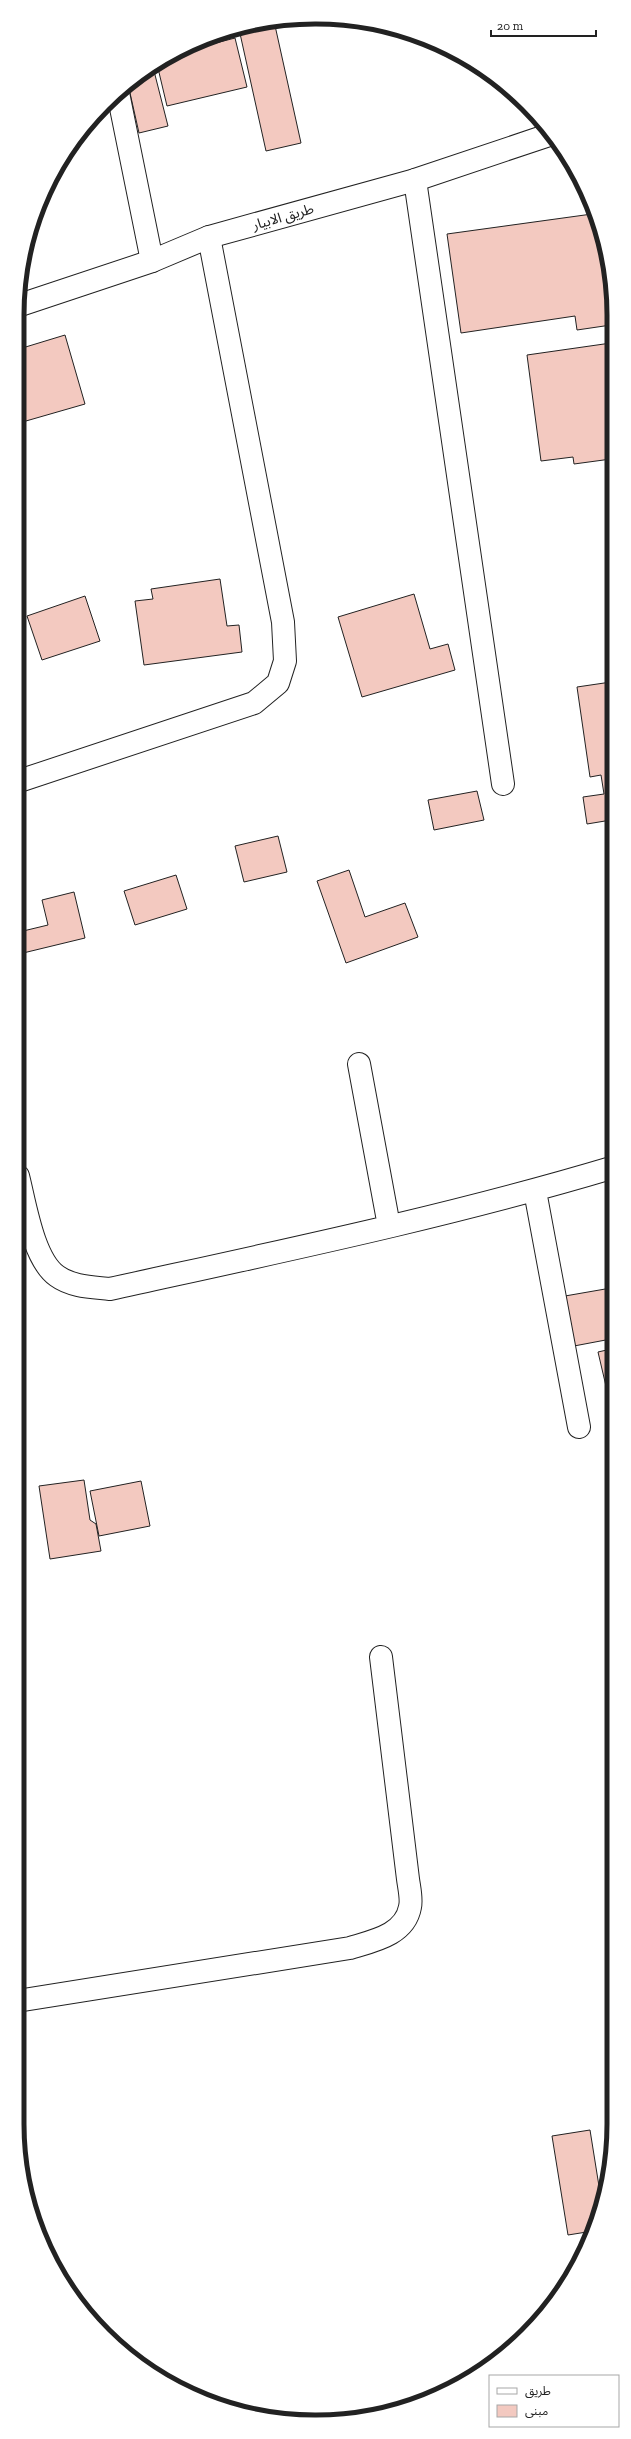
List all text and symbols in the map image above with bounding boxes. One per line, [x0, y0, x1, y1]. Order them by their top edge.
scale bar [491, 12, 596, 38]
text: 20 m [497, 19, 524, 33]
street label: طريق الابيار [249, 200, 316, 235]
legend [489, 2375, 619, 2427]
text: طريق [525, 2384, 551, 2399]
text: مبنى [525, 2404, 548, 2418]

